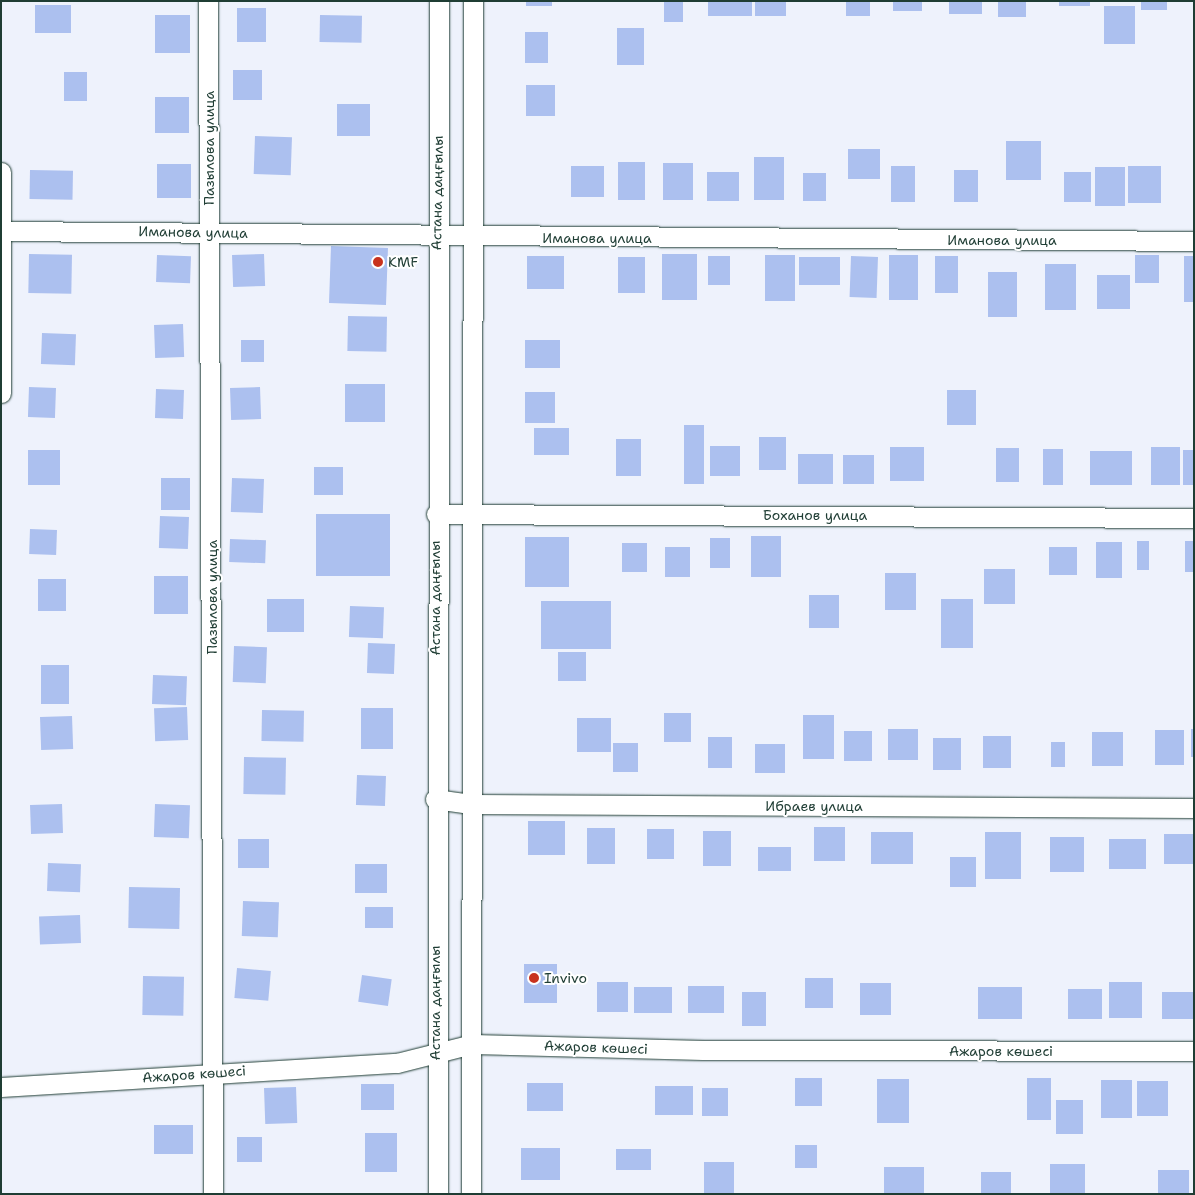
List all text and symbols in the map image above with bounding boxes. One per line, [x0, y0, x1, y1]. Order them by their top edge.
street label: Пазылова улица [201, 91, 217, 205]
street label: Астана даңғылы [428, 135, 446, 251]
street label: Иманова улица [138, 223, 248, 241]
street label: Иманова улица [542, 230, 652, 246]
street label: Иманова улица [947, 232, 1057, 248]
place label: KMF [388, 254, 418, 270]
marker: KMF [372, 256, 384, 268]
street label: Боханов улица [763, 507, 867, 523]
street label: Пазылова улица [204, 540, 220, 654]
street label: Астана даңғылы [427, 541, 443, 655]
street label: Ибраев улица [765, 798, 863, 814]
street label: Астана даңғылы [427, 946, 443, 1060]
place label: Invivo [544, 970, 587, 986]
marker: Invivo [528, 972, 540, 984]
street label: Ажаров көшесі [544, 1037, 648, 1057]
street label: Ажаров көшесі [949, 1043, 1053, 1059]
street label: Ажаров көшесі [141, 1062, 247, 1086]

